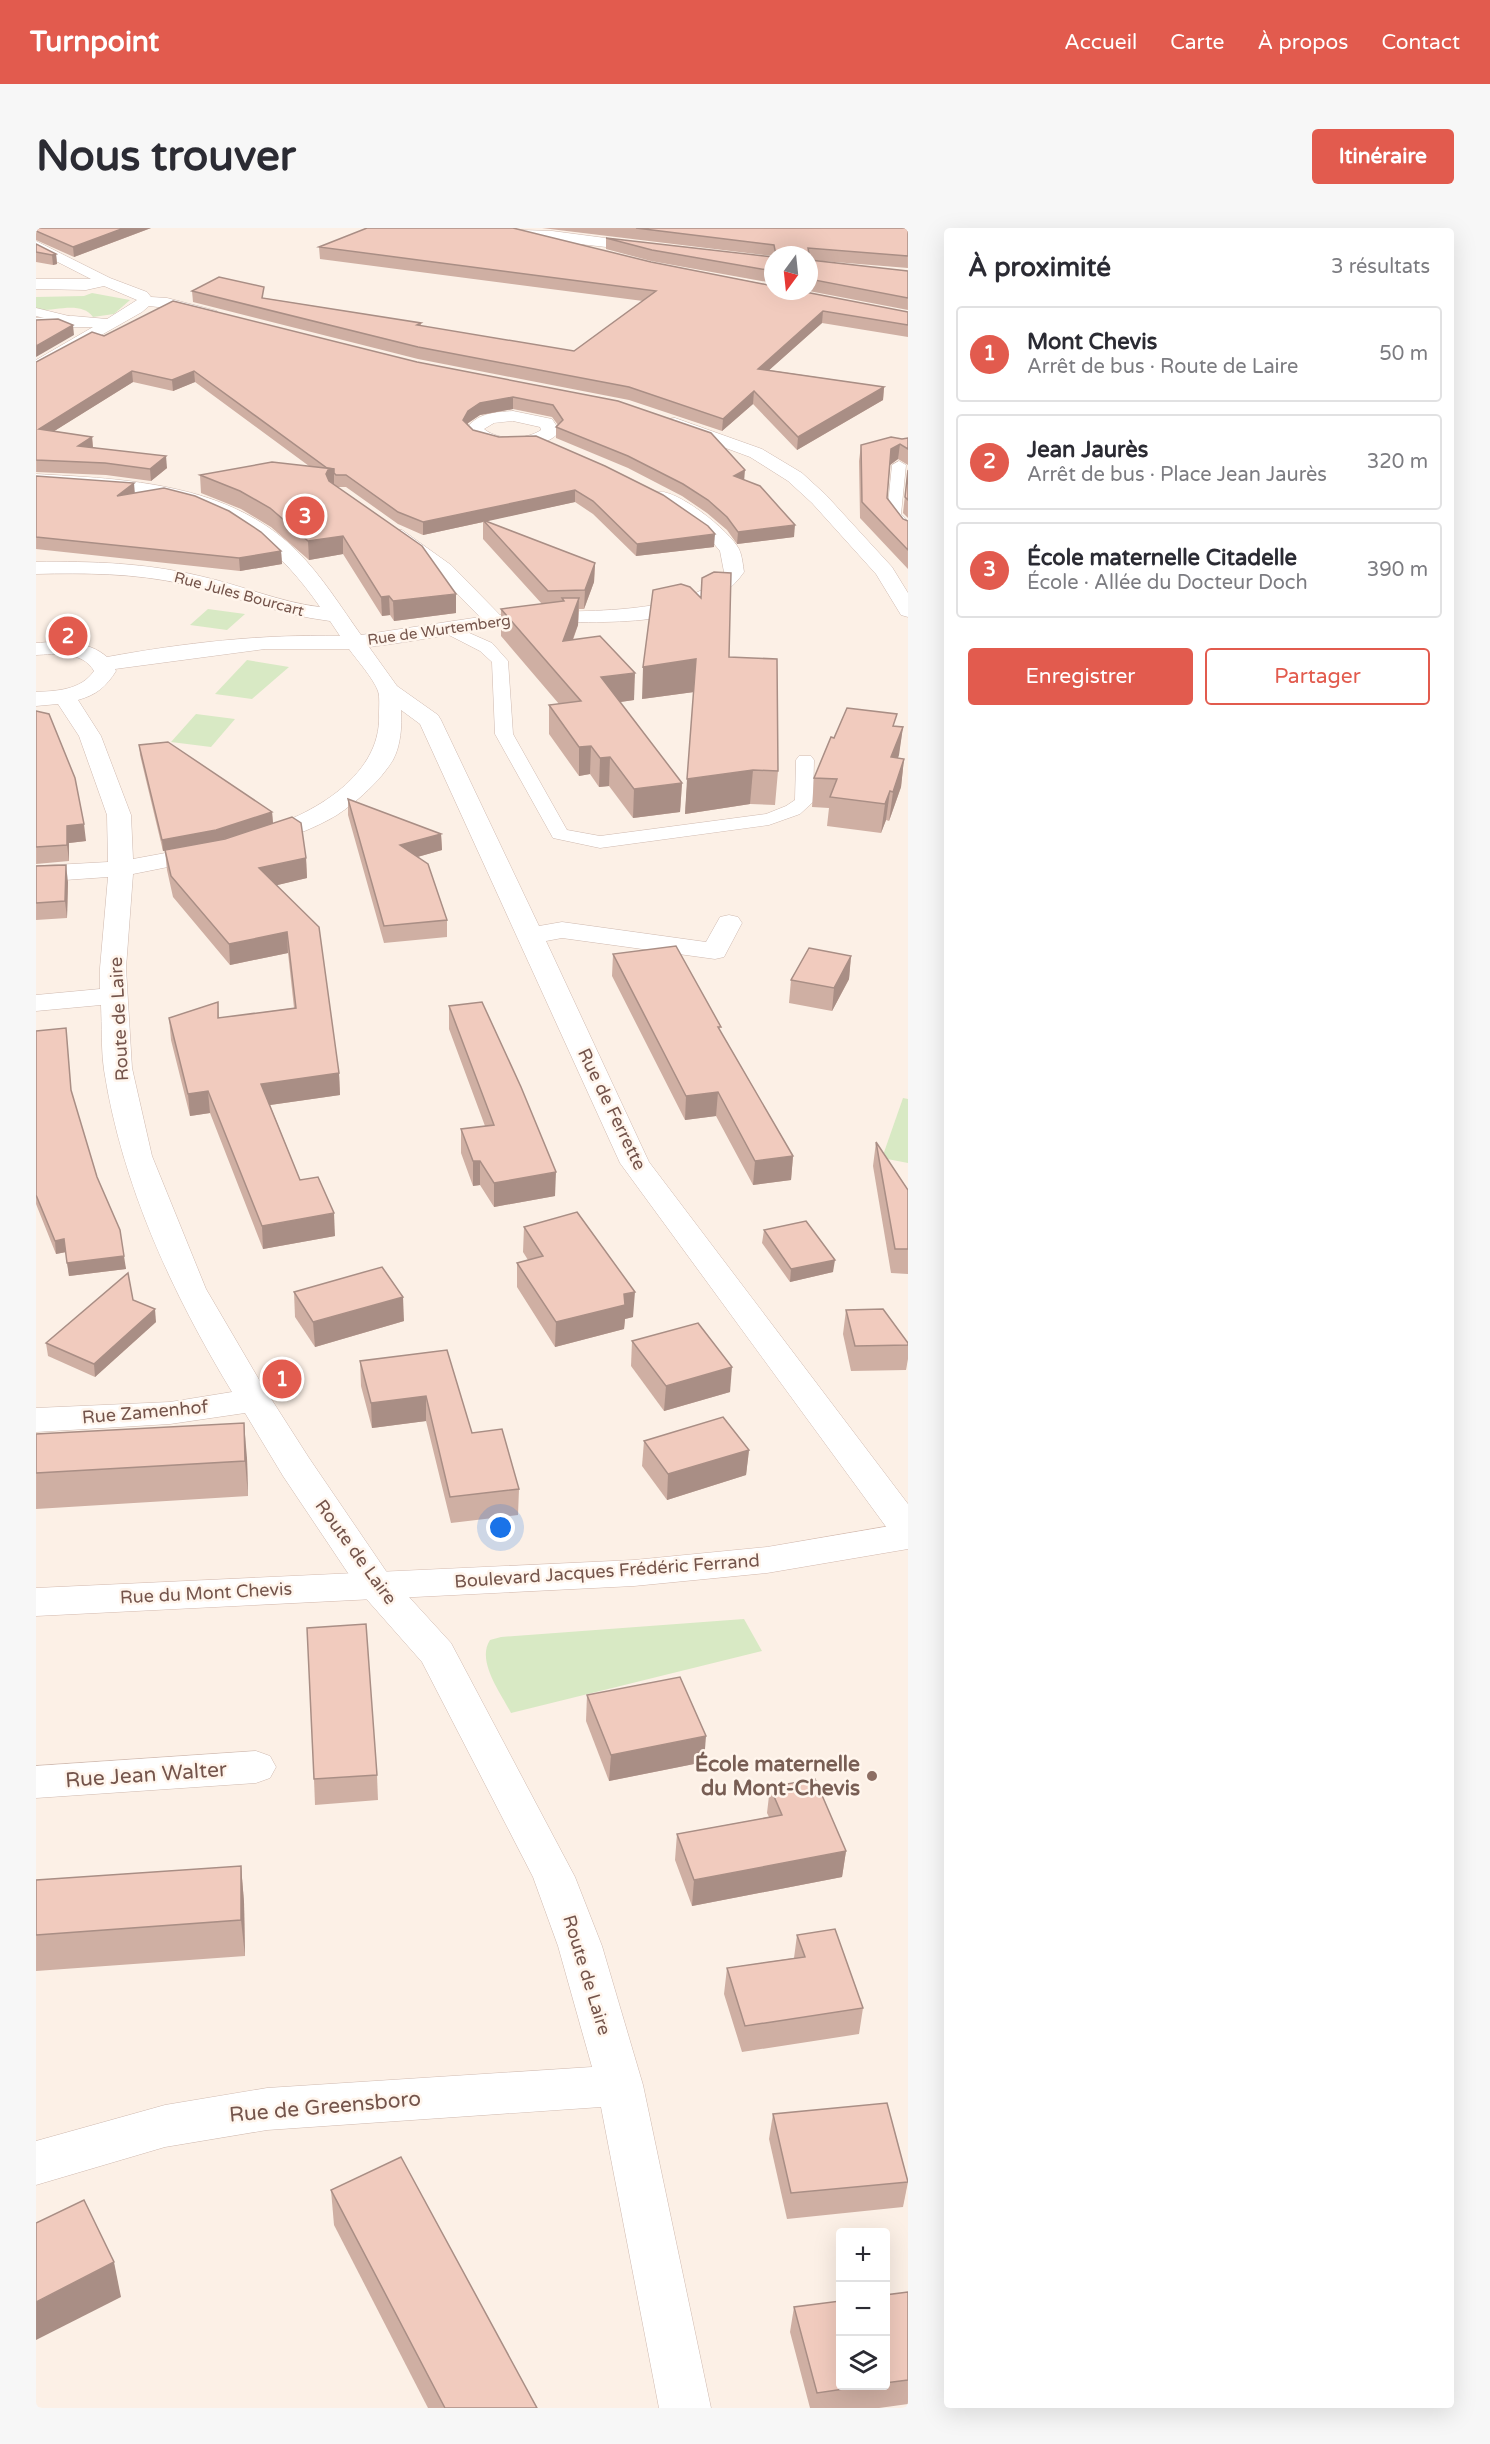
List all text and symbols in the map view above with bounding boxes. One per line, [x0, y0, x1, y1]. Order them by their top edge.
text: Turnpoint [30, 25, 159, 59]
text: Accueil [1064, 30, 1137, 55]
text: Carte [1170, 30, 1224, 55]
text: À propos [1257, 30, 1348, 55]
text: Contact [1381, 30, 1460, 55]
button: Itinéraire [1312, 129, 1454, 184]
text: Nous trouver [36, 131, 296, 182]
north arrow [764, 246, 818, 300]
text: À proximité [968, 252, 1111, 283]
text: 3 résultats [1331, 255, 1430, 279]
text: Mont Chevis [1027, 329, 1157, 355]
text: 1 [983, 342, 996, 366]
text: 50 m [1379, 342, 1428, 366]
text: Arrêt de bus · Route de Laire [1027, 355, 1298, 379]
text: Jean Jaurès [1027, 437, 1148, 463]
text: 2 [983, 450, 996, 474]
text: 320 m [1367, 450, 1428, 474]
text: Arrêt de bus · Place Jean Jaurès [1027, 463, 1327, 487]
pin: 3 [286, 494, 324, 538]
text: École maternelle Citadelle [1027, 545, 1297, 571]
text: 3 [983, 558, 996, 582]
text: 390 m [1367, 558, 1428, 582]
street label: Rue Jules Bourcart [172, 568, 306, 620]
text: École · Allée du Docteur Doch [1027, 571, 1308, 595]
street label: Rue de Wurtemberg [366, 611, 512, 649]
pin: 2 [48, 614, 87, 658]
button: Enregistrer [968, 648, 1193, 705]
button: Partager [1205, 648, 1430, 705]
street label: Route de Laire [105, 956, 133, 1082]
street label: Rue de Ferrette [573, 1044, 651, 1174]
pin: 1 [262, 1356, 302, 1402]
street label: Rue Zamenhof [81, 1396, 209, 1428]
street label: Route de Laire [311, 1495, 401, 1609]
your location [486, 1513, 515, 1542]
street label: Boulevard Jacques Frédéric Ferrand [454, 1549, 760, 1593]
street label: Rue du Mont Chevis [119, 1578, 293, 1608]
place label: École maternelle du Mont-Chevis [695, 1751, 860, 1801]
street label: Rue Jean Walter [64, 1757, 228, 1793]
marker: École maternelle du Mont-Chevis [865, 1769, 879, 1783]
street label: Route de Laire [558, 1912, 616, 2038]
street label: Rue de Greensboro [228, 2086, 422, 2128]
map controls [836, 2228, 890, 2390]
button: + [836, 2228, 890, 2282]
button: − [836, 2282, 890, 2336]
button: layers [836, 2336, 890, 2390]

